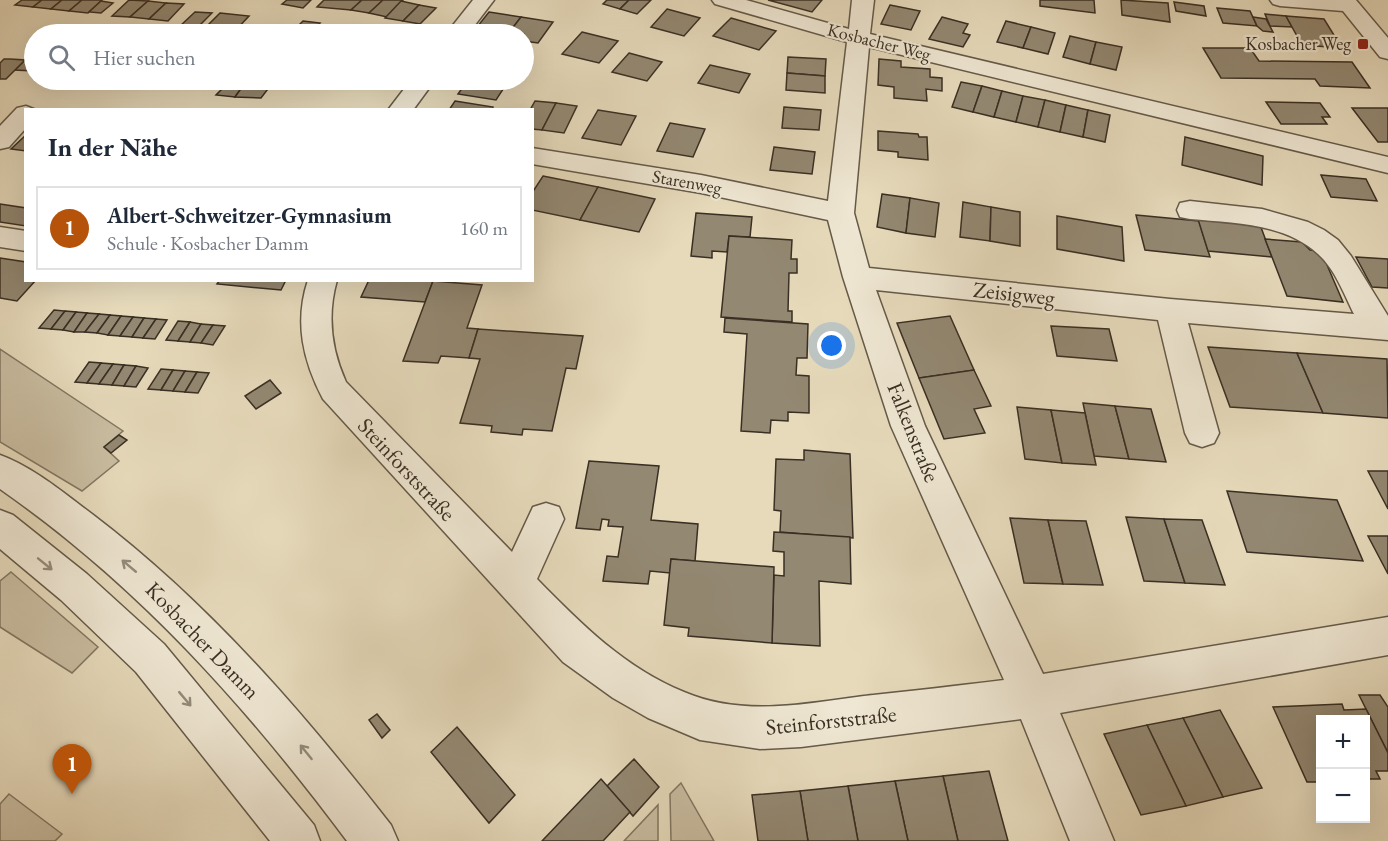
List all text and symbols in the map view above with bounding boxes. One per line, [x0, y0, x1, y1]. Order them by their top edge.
street label: Kosbacher Weg [825, 18, 933, 66]
search box [24, 24, 534, 90]
place label: Kosbacher Weg [1245, 32, 1351, 55]
marker: Kosbacher Weg [1356, 37, 1370, 51]
icon: search [45, 41, 78, 74]
text: Hier suchen [93, 43, 196, 72]
text: In der Nähe [48, 130, 177, 164]
street label: Starenweg [651, 164, 724, 199]
text: Albert-Schweitzer-Gymnasium [107, 201, 392, 230]
text: 1 [64, 215, 75, 241]
text: 160 m [460, 215, 508, 241]
text: Schule · Kosbacher Damm [107, 230, 309, 256]
street label: Zeisigweg [972, 275, 1057, 312]
your location [817, 331, 846, 360]
street label: Falkenstraße [880, 378, 947, 487]
street label: Steinforststraße [351, 411, 462, 528]
one-way arrow [37, 557, 52, 571]
one-way arrow [121, 559, 137, 572]
street label: Kosbacher Damm [139, 575, 266, 705]
one-way arrow [178, 691, 192, 706]
street label: Steinforststraße [764, 699, 898, 742]
map controls [1316, 715, 1370, 823]
button: + [1316, 715, 1370, 769]
pin: 1 [52, 744, 92, 794]
one-way arrow [300, 745, 313, 761]
button: − [1316, 769, 1370, 823]

